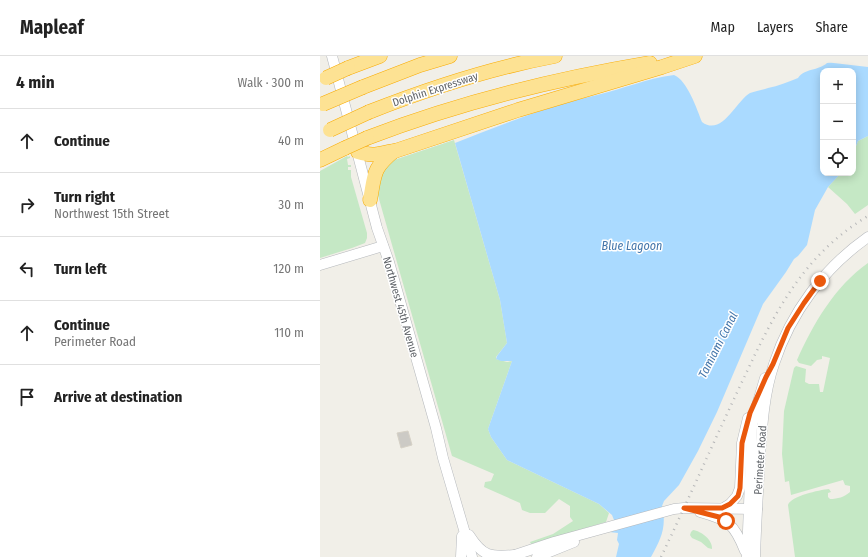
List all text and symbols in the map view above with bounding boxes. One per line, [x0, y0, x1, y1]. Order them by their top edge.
text: Mapleaf [20, 16, 84, 39]
text: Map [711, 19, 735, 36]
text: Layers [757, 19, 793, 36]
text: Share [815, 19, 848, 36]
map controls [820, 68, 856, 176]
button: + [820, 68, 856, 104]
street label: Dolphin Expressway [391, 70, 480, 109]
text: 4 min [16, 72, 55, 93]
text: Walk · 300 m [238, 75, 304, 90]
button: − [820, 104, 856, 140]
icon: ahead [16, 130, 38, 152]
text: Continue [54, 132, 110, 150]
text: 40 m [278, 133, 304, 148]
button: locate [820, 140, 856, 176]
text: Turn right [54, 188, 115, 206]
icon: right [16, 194, 38, 216]
text: 30 m [278, 197, 304, 212]
text: Northwest 15th Street [54, 206, 169, 221]
water label: Blue Lagoon [602, 239, 662, 253]
street label: Northwest 45th Avenue [380, 255, 421, 359]
icon: left [16, 258, 38, 280]
text: Turn left [54, 260, 107, 278]
text: 120 m [273, 261, 304, 276]
route end [811, 272, 829, 290]
water label: Tamiami Canal [695, 310, 741, 380]
text: Continue [54, 316, 110, 334]
icon: ahead [16, 322, 38, 344]
text: 110 m [274, 325, 304, 340]
text: Perimeter Road [54, 334, 136, 349]
icon: arrive [16, 386, 38, 408]
text: Arrive at destination [54, 388, 182, 406]
street label: Perimeter Road [752, 425, 769, 495]
route start [717, 512, 735, 530]

